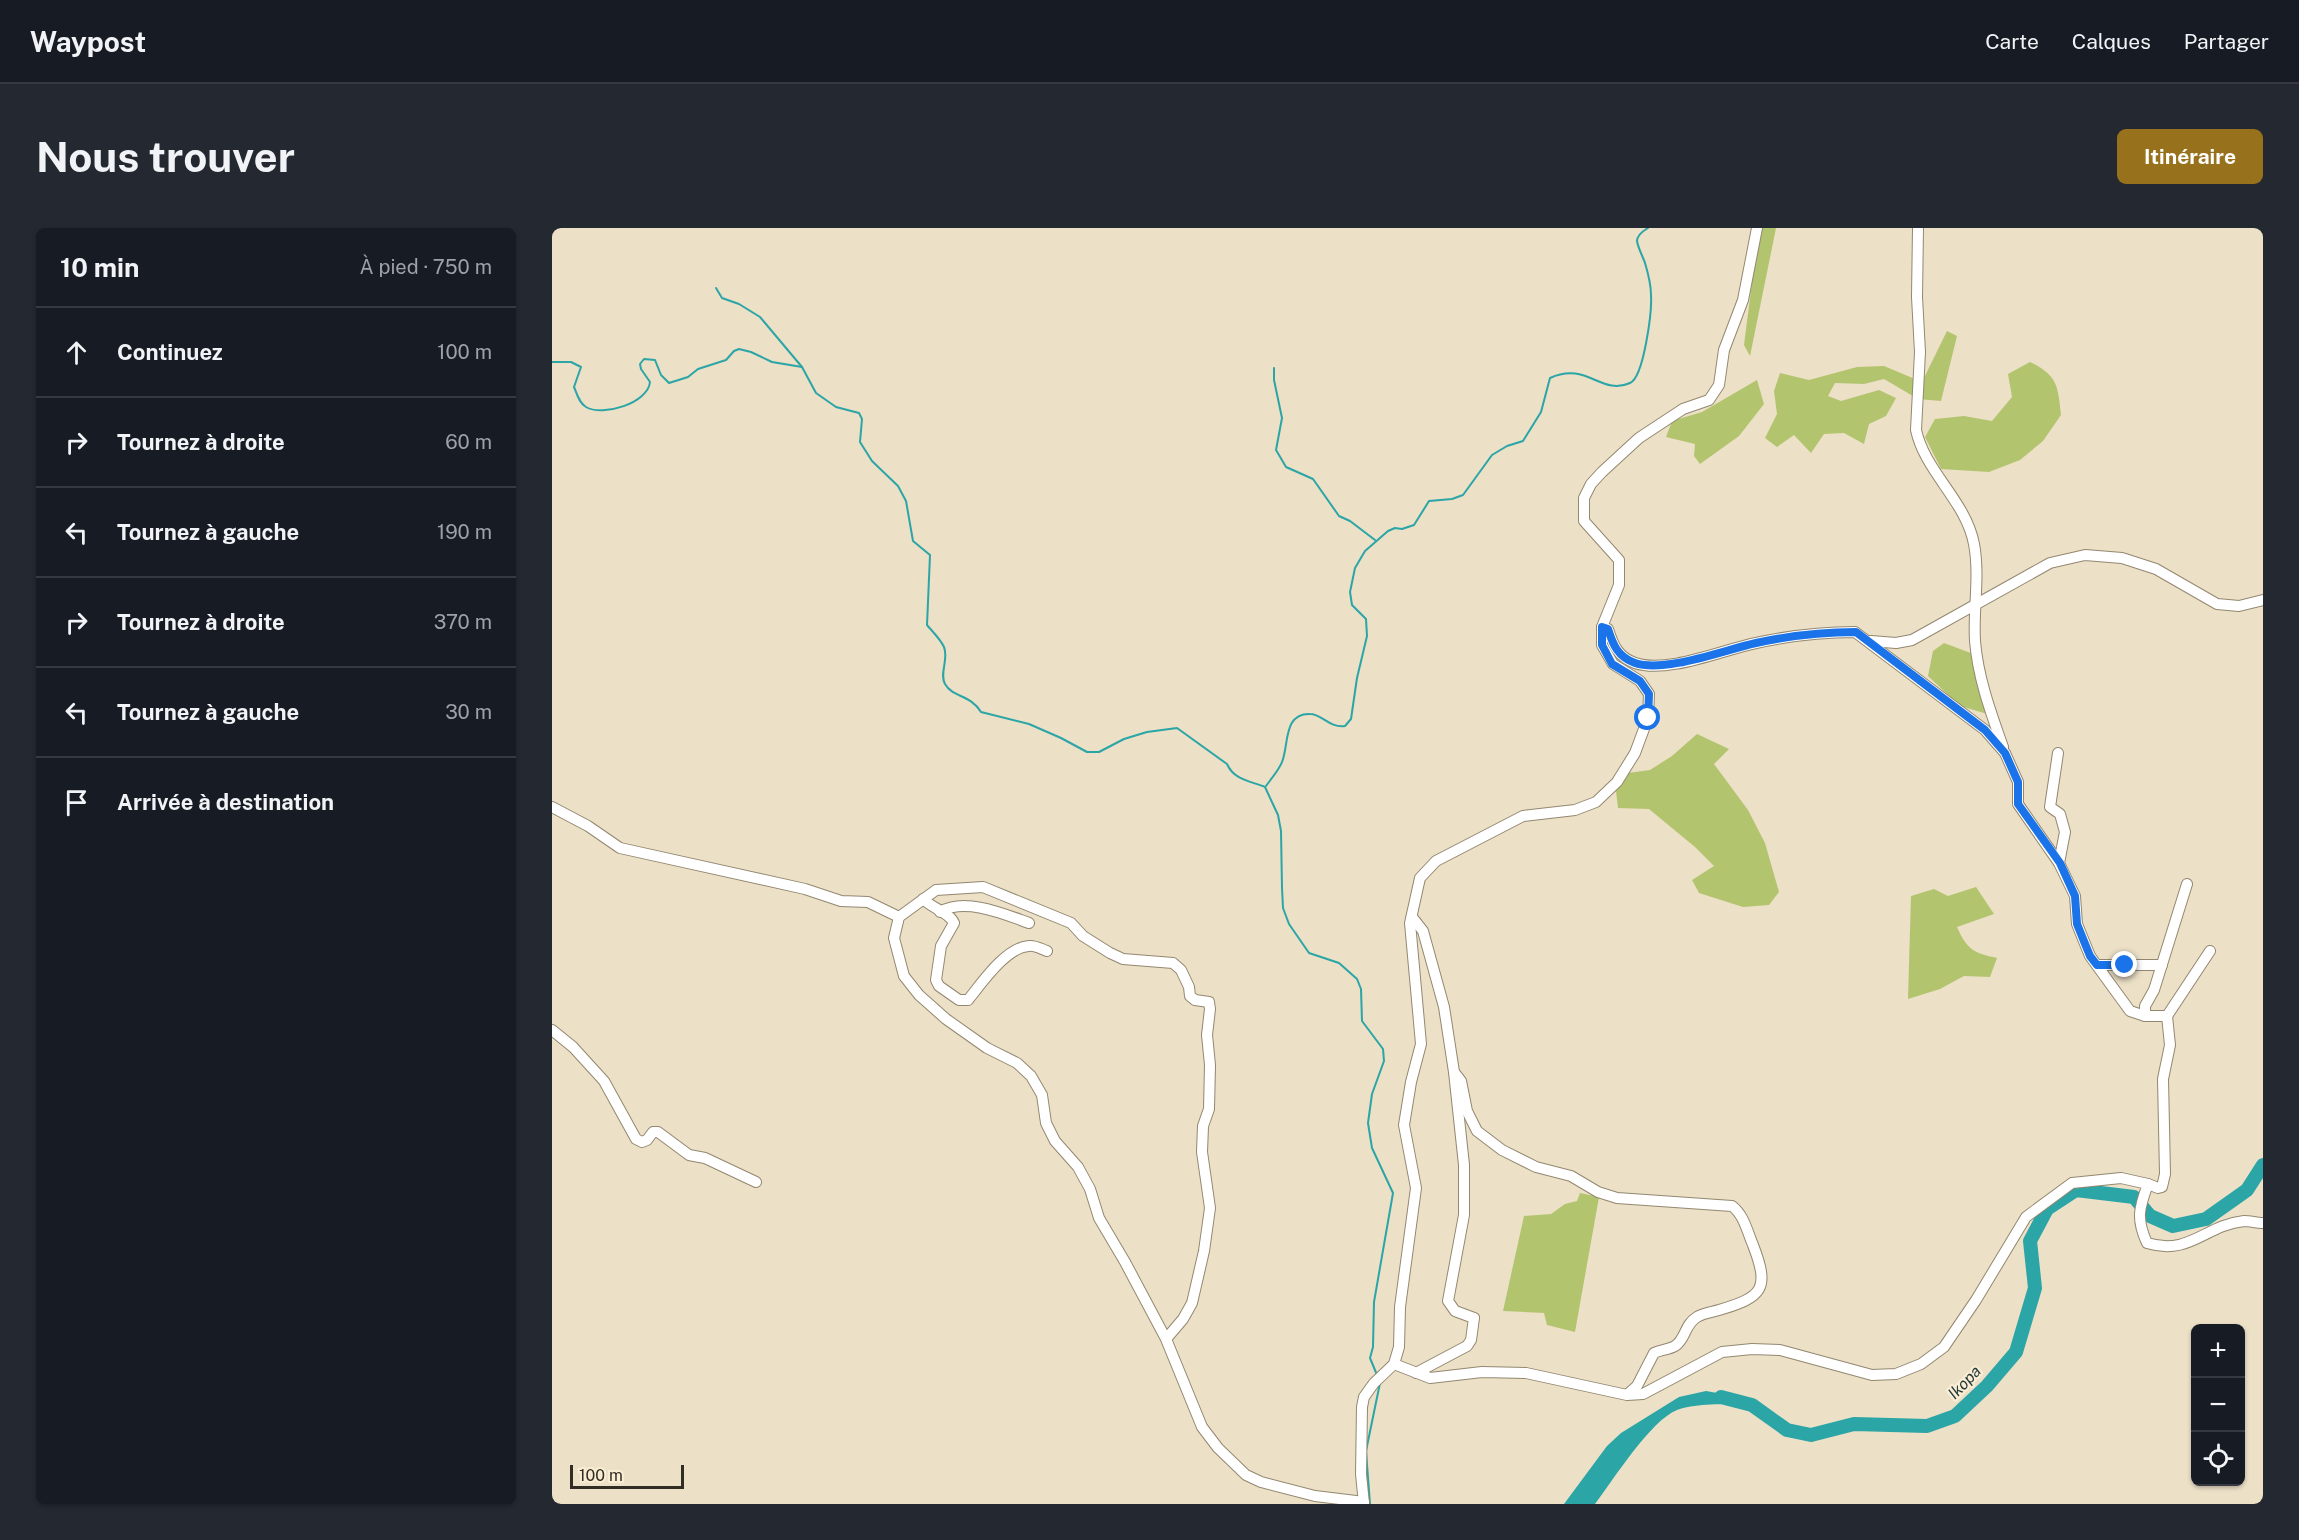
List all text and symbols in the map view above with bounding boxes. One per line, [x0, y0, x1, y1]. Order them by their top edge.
text: Waypost [30, 25, 146, 58]
text: Carte [1985, 29, 2039, 54]
text: Calques [2072, 29, 2151, 54]
text: Partager [2184, 29, 2269, 54]
button: Itinéraire [2117, 129, 2263, 184]
text: Nous trouver [36, 132, 295, 181]
text: 10 min [60, 252, 139, 283]
text: À pied · 750 m [359, 255, 492, 279]
icon: ahead [60, 336, 93, 369]
text: Continuez [117, 339, 223, 365]
text: 100 m [437, 340, 492, 364]
icon: right [60, 426, 93, 459]
text: Tournez à droite [117, 429, 285, 455]
text: 60 m [445, 430, 492, 454]
icon: left [60, 516, 93, 549]
text: Tournez à gauche [117, 519, 299, 545]
text: 190 m [437, 520, 492, 544]
icon: right [60, 606, 93, 639]
text: Tournez à droite [117, 609, 285, 635]
text: 370 m [434, 610, 492, 634]
icon: left [60, 696, 93, 729]
text: Tournez à gauche [117, 699, 299, 725]
text: 30 m [445, 700, 492, 724]
route start [1634, 704, 1660, 730]
icon: arrive [60, 786, 93, 819]
text: Arrivée à destination [117, 789, 334, 815]
route end [2111, 951, 2137, 977]
map controls [2191, 1324, 2245, 1486]
button: + [2191, 1324, 2245, 1378]
water label: Ikopa [1944, 1362, 1985, 1403]
button: − [2191, 1378, 2245, 1432]
button: locate [2191, 1432, 2245, 1486]
scale bar [570, 1462, 684, 1490]
text: 100 m [579, 1466, 623, 1485]

